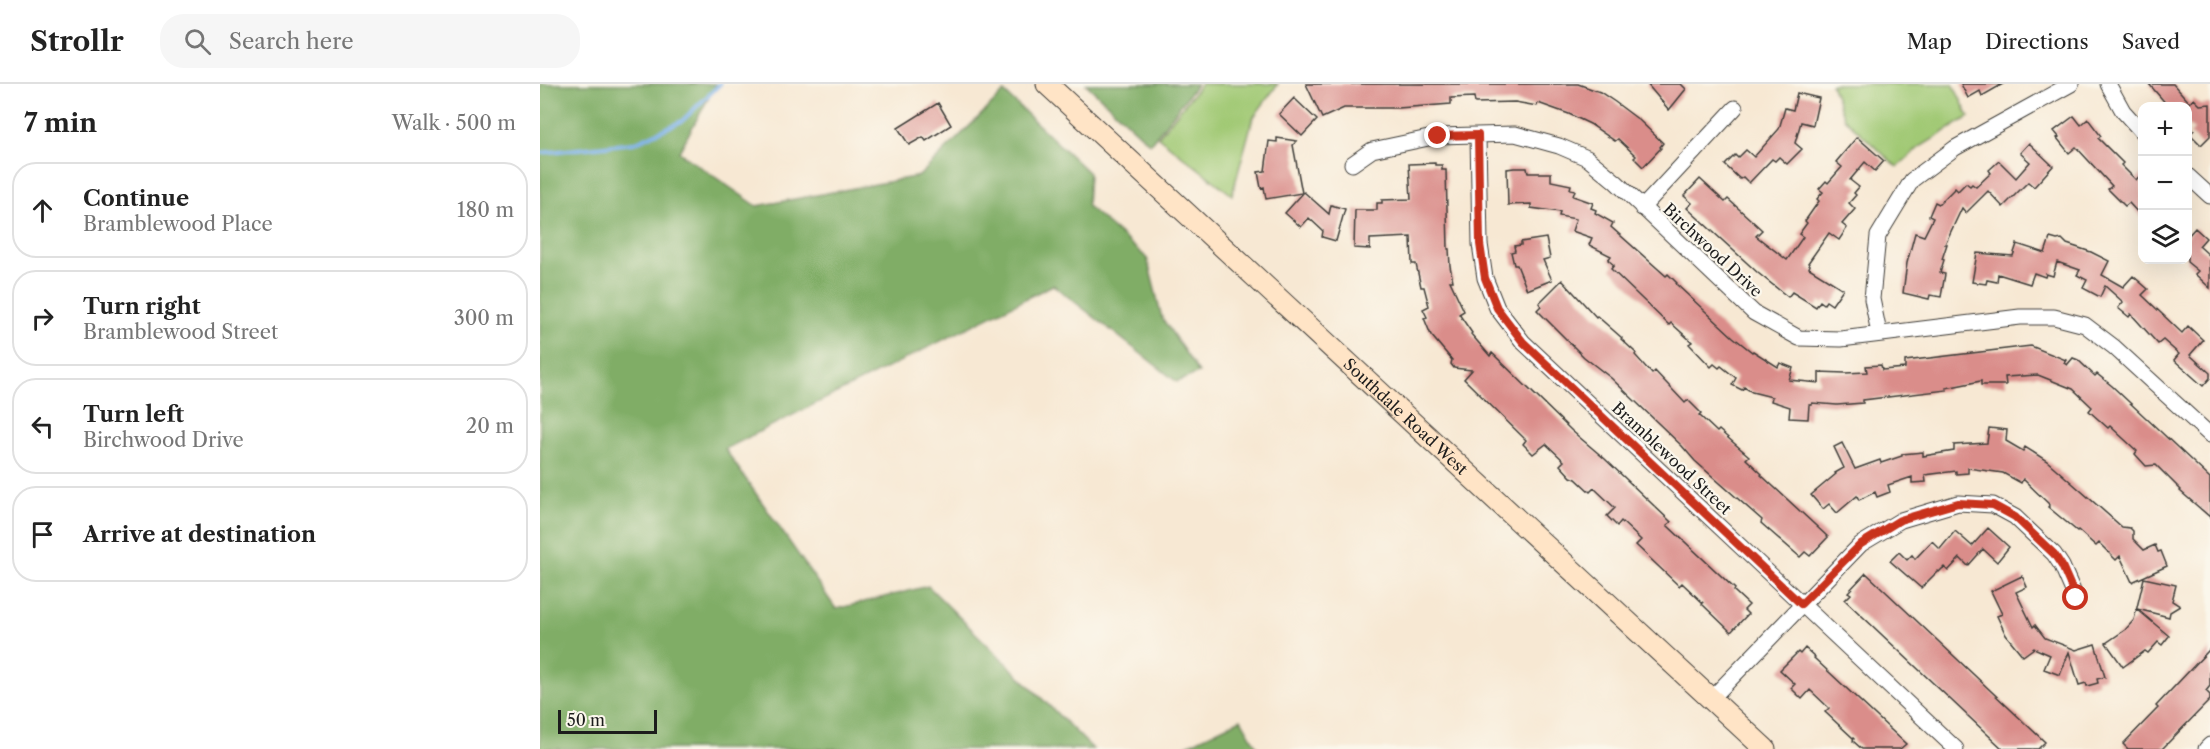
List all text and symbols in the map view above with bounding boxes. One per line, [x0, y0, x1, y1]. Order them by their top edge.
search box [160, 14, 580, 68]
text: Strollr [30, 24, 124, 58]
icon: search [181, 25, 214, 58]
text: Search here [229, 28, 353, 55]
text: Map [1907, 29, 1952, 54]
text: Directions [1985, 29, 2089, 54]
text: Saved [2122, 29, 2180, 54]
map controls [2138, 102, 2192, 264]
button: + [2138, 102, 2192, 156]
text: 7 min [24, 107, 97, 139]
text: Walk · 500 m [392, 111, 516, 135]
route end [1424, 122, 1450, 148]
button: − [2138, 156, 2192, 210]
text: Continue [83, 185, 189, 212]
icon: ahead [26, 194, 59, 227]
text: 180 m [457, 198, 514, 222]
street label: Birchwood Drive [1659, 199, 1767, 301]
button: layers [2138, 210, 2192, 264]
text: Bramblewood Place [83, 212, 273, 236]
text: Turn right [83, 293, 201, 320]
icon: right [26, 302, 59, 335]
text: 300 m [454, 306, 514, 330]
text: Bramblewood Street [83, 320, 278, 344]
street label: Southdale Road West [1340, 354, 1472, 479]
street label: Bramblewood Street [1608, 397, 1736, 519]
text: Turn left [83, 401, 184, 428]
icon: left [26, 410, 59, 443]
text: 20 m [466, 414, 514, 438]
text: Birchwood Drive [83, 428, 244, 452]
icon: arrive [26, 518, 59, 551]
text: Arrive at destination [83, 521, 316, 548]
route start [2062, 584, 2088, 610]
scale bar [558, 707, 657, 734]
text: 50 m [567, 710, 605, 730]

